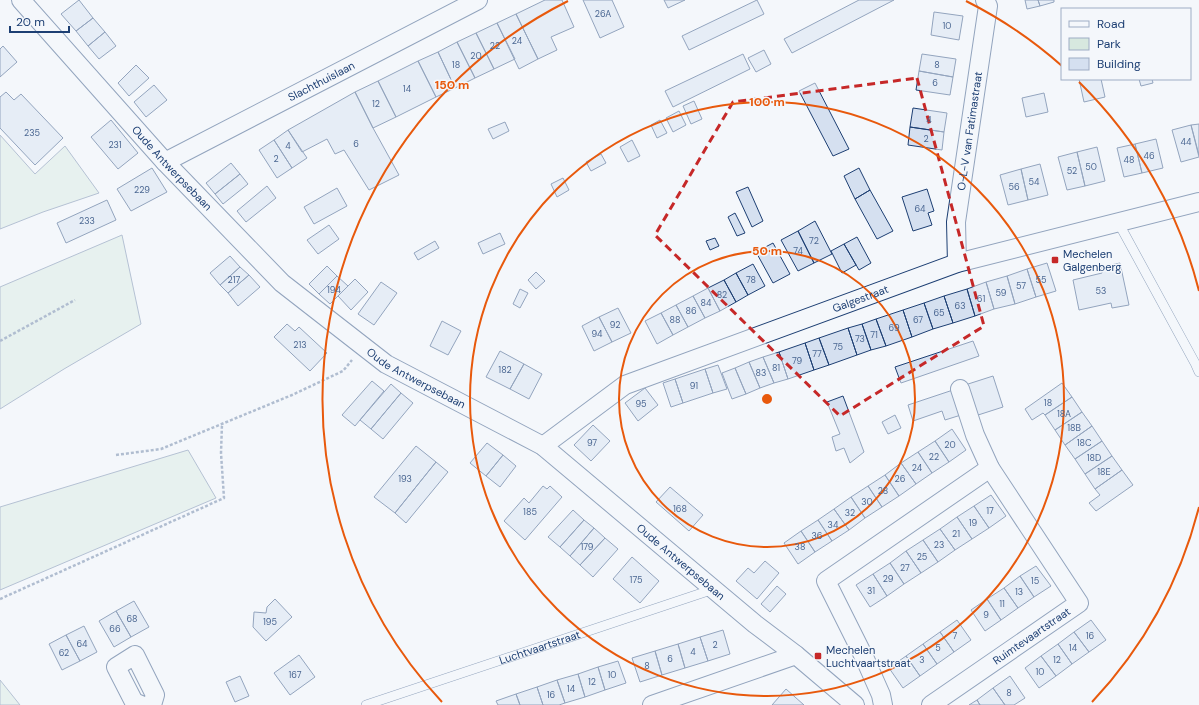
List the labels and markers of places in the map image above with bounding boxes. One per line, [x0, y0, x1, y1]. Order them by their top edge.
place label: Mechelen Galgenberg [1063, 247, 1121, 274]
marker: Mechelen Galgenberg [1050, 255, 1060, 265]
centre of rings [760, 392, 774, 406]
place label: Mechelen Luchtvaartstraat [826, 643, 911, 670]
marker: Mechelen Luchtvaartstraat [813, 651, 823, 661]

